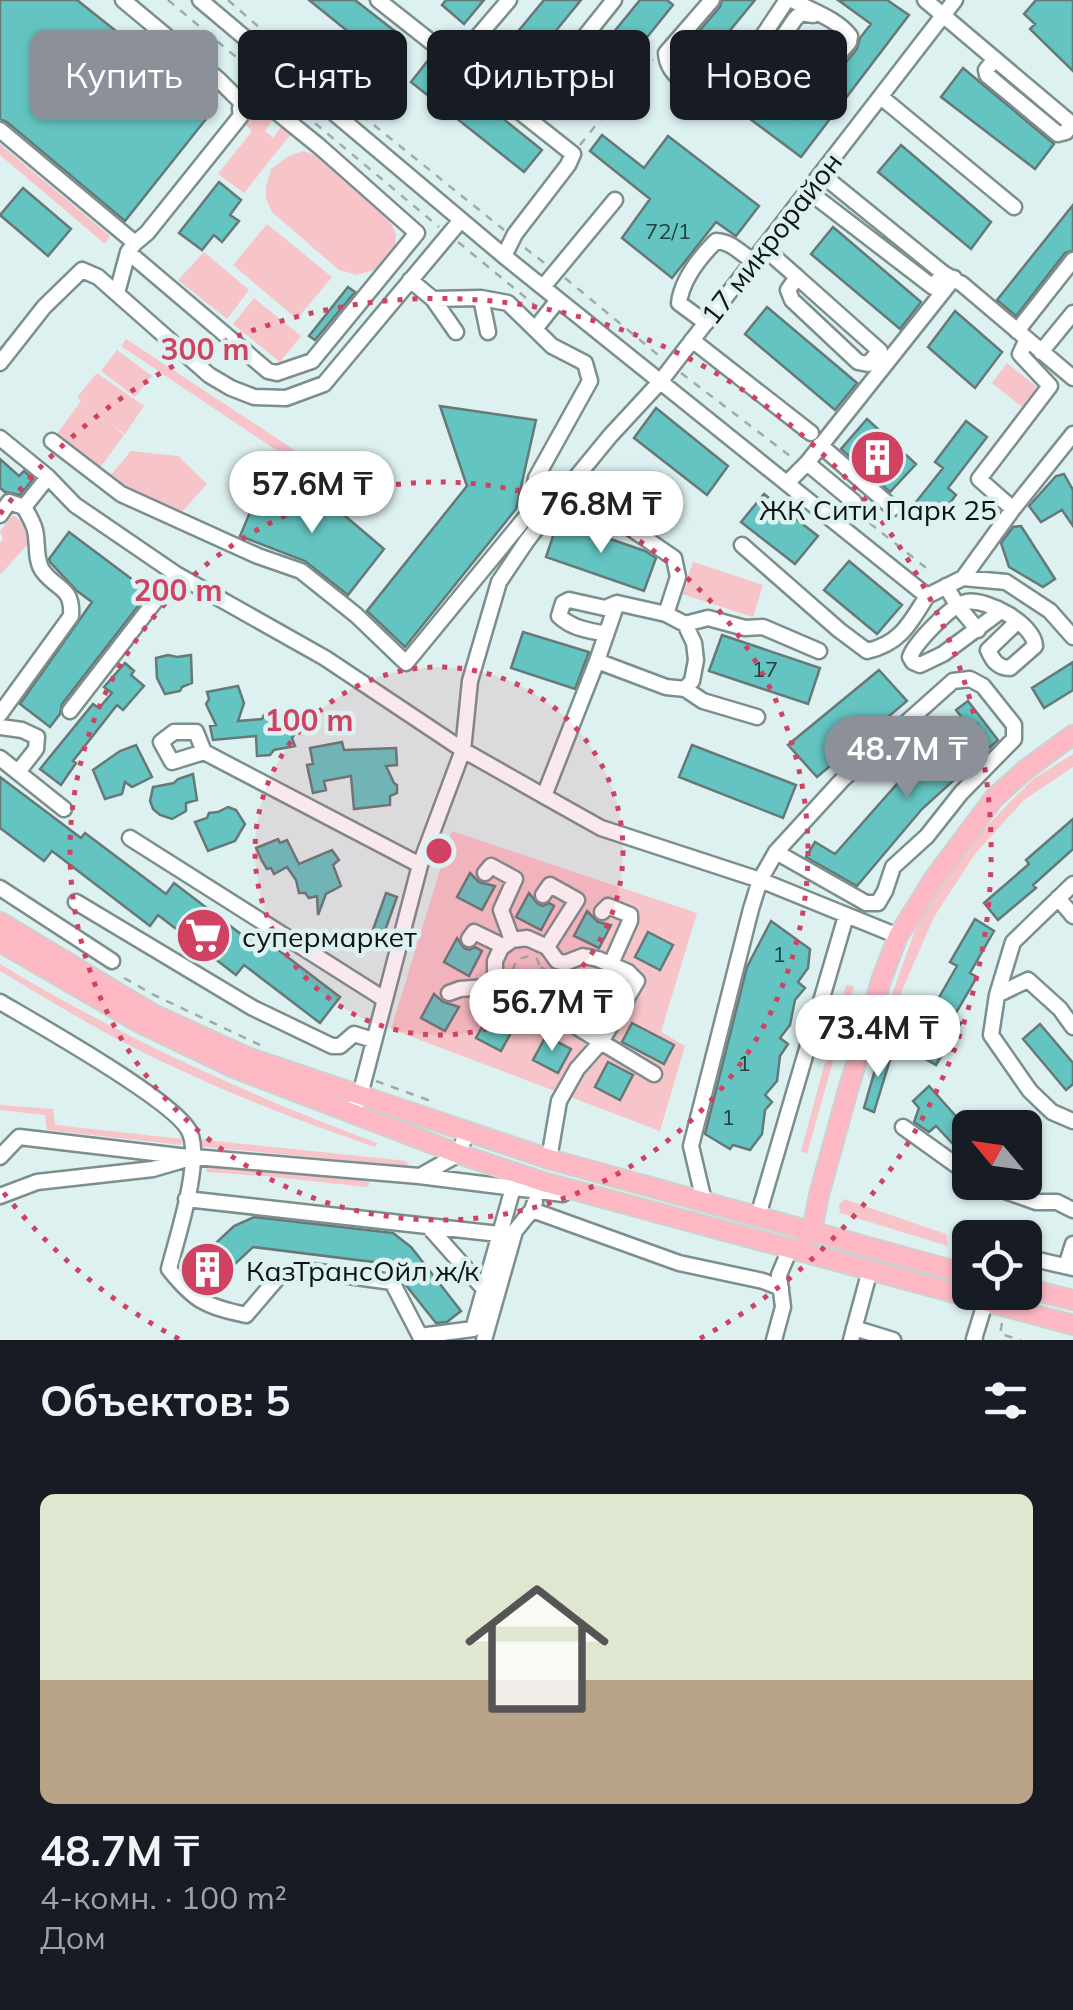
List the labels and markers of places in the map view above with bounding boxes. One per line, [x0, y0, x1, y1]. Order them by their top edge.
building icon: ЖК Сити Парк 25 [848, 428, 908, 488]
pin: 57.6M ₸ [220, 451, 404, 536]
pin: 76.8M ₸ [509, 471, 693, 556]
place label: ЖК Сити Парк 25 [759, 492, 997, 527]
pin: 48.7M ₸ [815, 716, 999, 801]
centre of rings [421, 833, 457, 869]
supermarket icon: супермаркет [173, 906, 233, 966]
place label: супермаркет [242, 919, 417, 954]
pin: 56.7M ₸ [460, 969, 644, 1054]
pin: 73.4M ₸ [786, 995, 970, 1080]
building icon: КазТрансОйл ж/к [177, 1240, 237, 1300]
place label: КазТрансОйл ж/к [246, 1253, 480, 1288]

